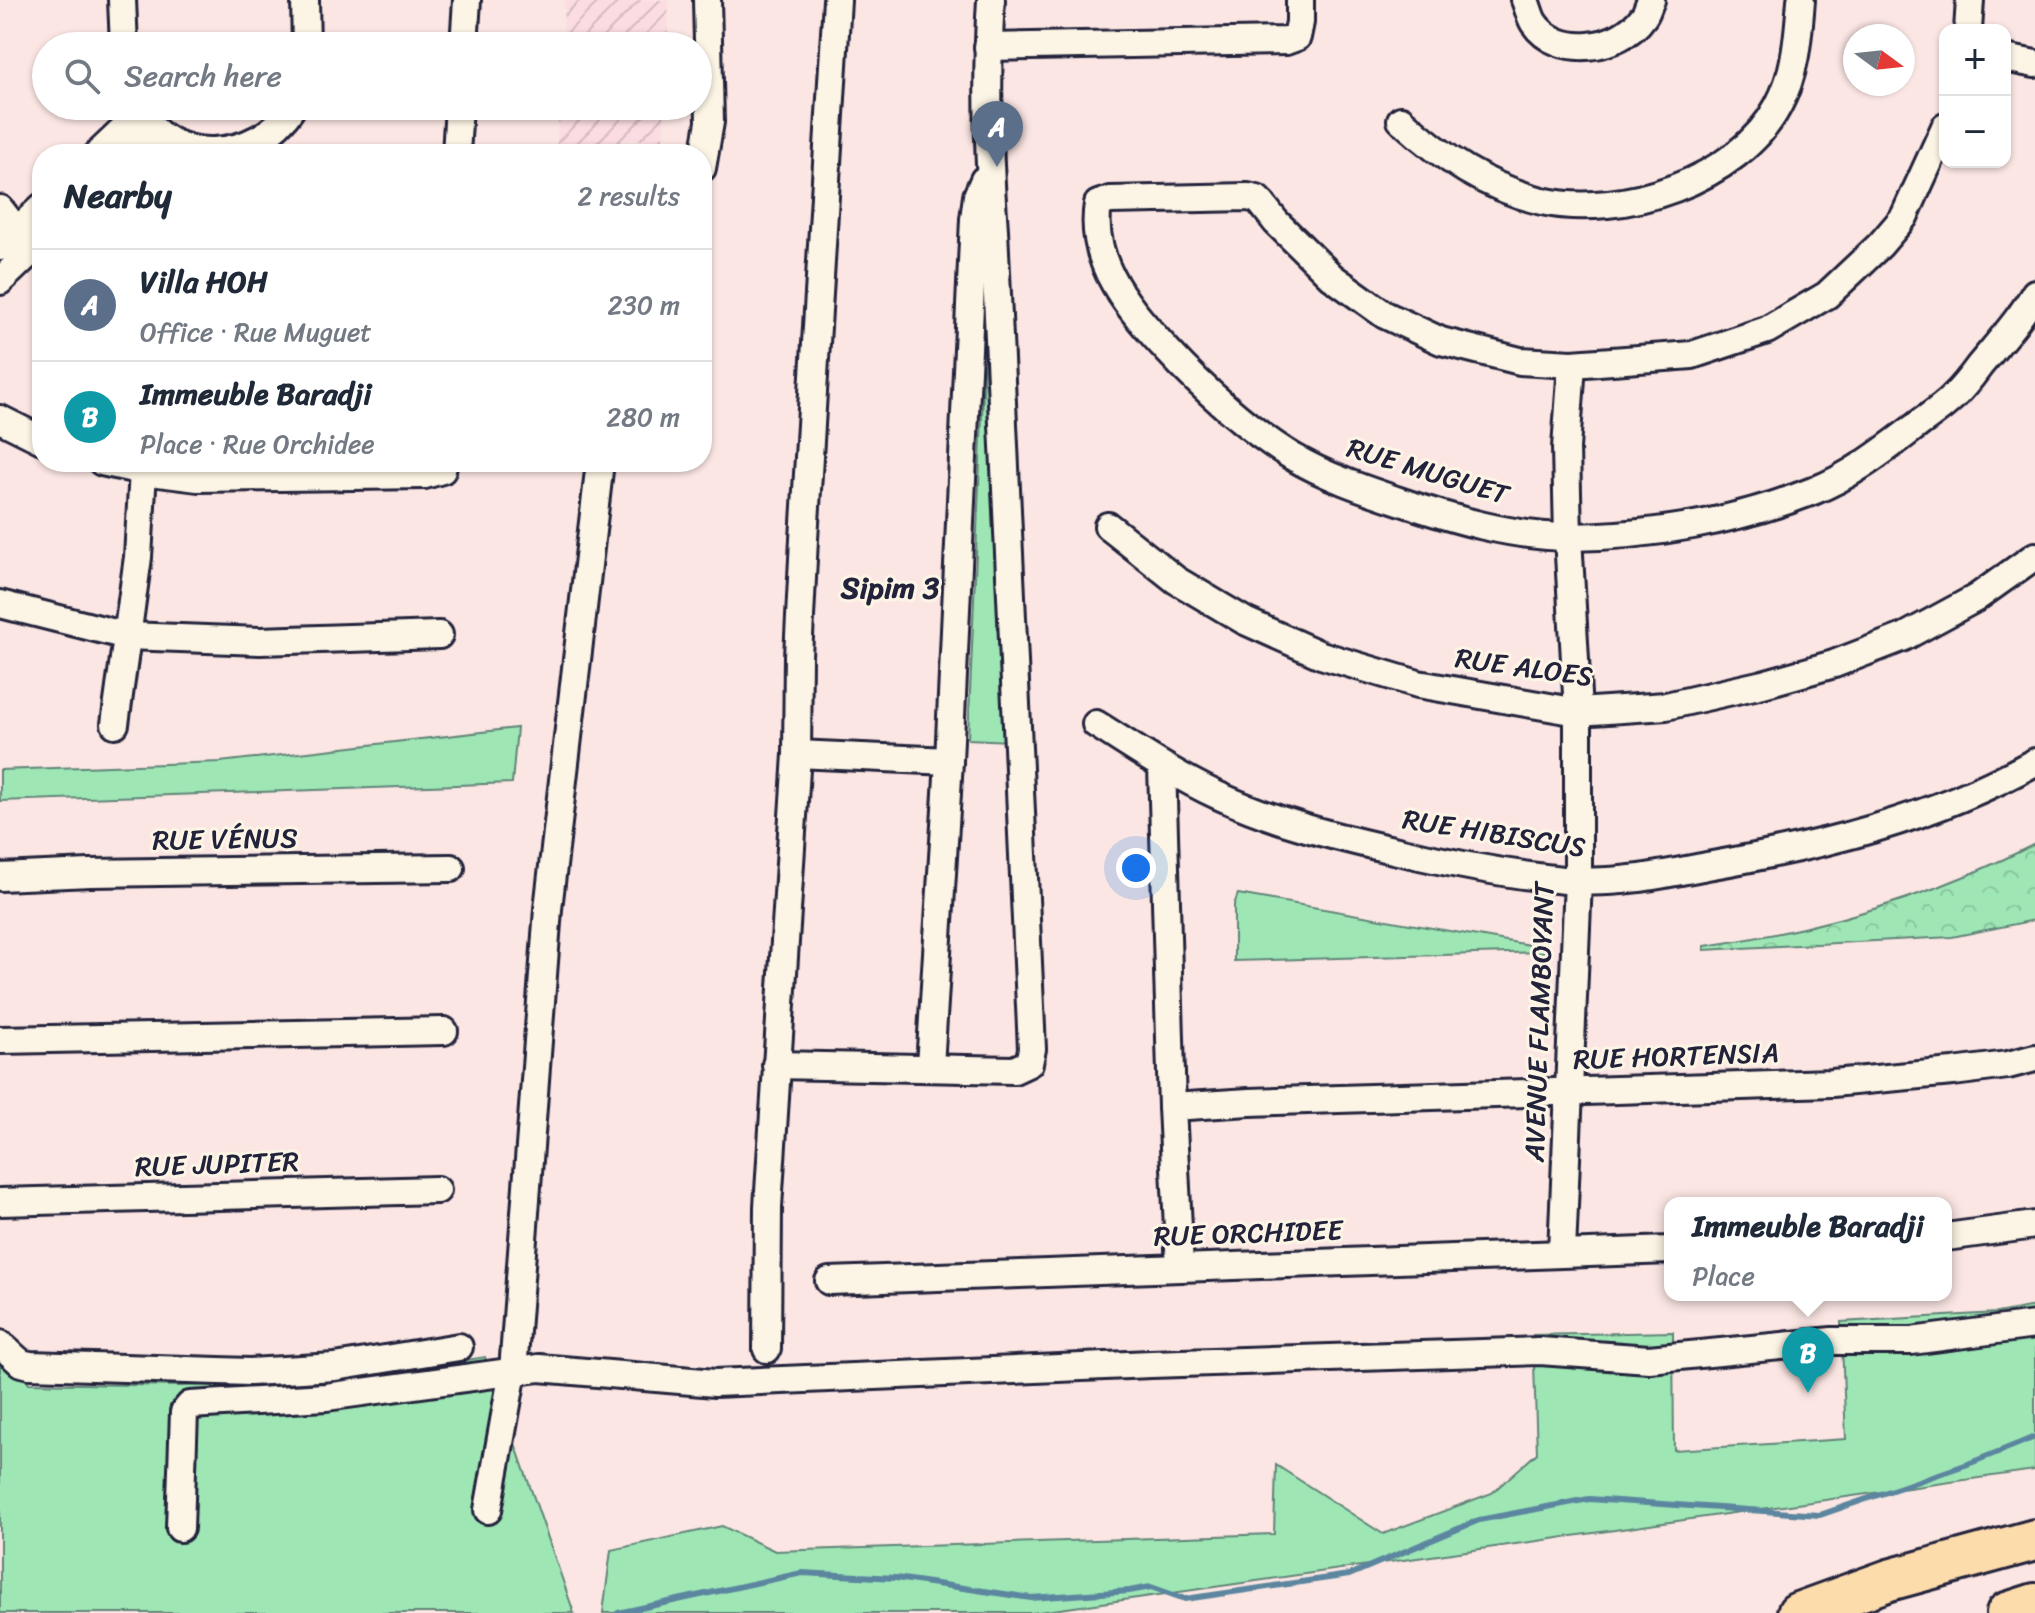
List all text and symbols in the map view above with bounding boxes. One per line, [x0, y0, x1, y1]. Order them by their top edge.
north arrow [1843, 24, 1915, 96]
map controls [1939, 24, 2011, 168]
button: + [1939, 24, 2011, 96]
search box [32, 32, 712, 120]
text: Search here [124, 49, 282, 103]
icon: search [60, 54, 104, 98]
button: − [1939, 96, 2011, 168]
pin: A [971, 101, 1023, 167]
text: Nearby [64, 166, 172, 226]
text: 2 results [578, 173, 680, 219]
text: Villa HOH [140, 255, 268, 309]
text: A [81, 282, 99, 328]
text: 230 m [608, 282, 680, 328]
text: Office · Rue Muguet [140, 309, 372, 355]
text: Immeuble Baradji [140, 367, 371, 421]
text: B [82, 394, 98, 440]
text: 280 m [606, 394, 680, 440]
text: Place · Rue Orchidee [140, 421, 375, 467]
street label: RUE MUGUET [1341, 423, 1516, 519]
district label: Sipim 3 [840, 561, 940, 615]
street label: RUE ALOES [1452, 633, 1596, 701]
street label: RUE HIBISCUS [1399, 794, 1589, 872]
street label: RUE VÉNUS [152, 813, 299, 865]
your location [1116, 848, 1156, 888]
street label: AVENUE FLAMBOYANT [1510, 879, 1568, 1164]
street label: RUE HORTENSIA [1572, 1028, 1780, 1084]
street label: RUE JUPITER [134, 1137, 300, 1191]
popup [1664, 1197, 1952, 1301]
text: Immeuble Baradji [1692, 1199, 1924, 1253]
street label: RUE ORCHIDEE [1153, 1205, 1345, 1261]
text: Place [1692, 1253, 1755, 1299]
pin: B [1782, 1327, 1834, 1393]

